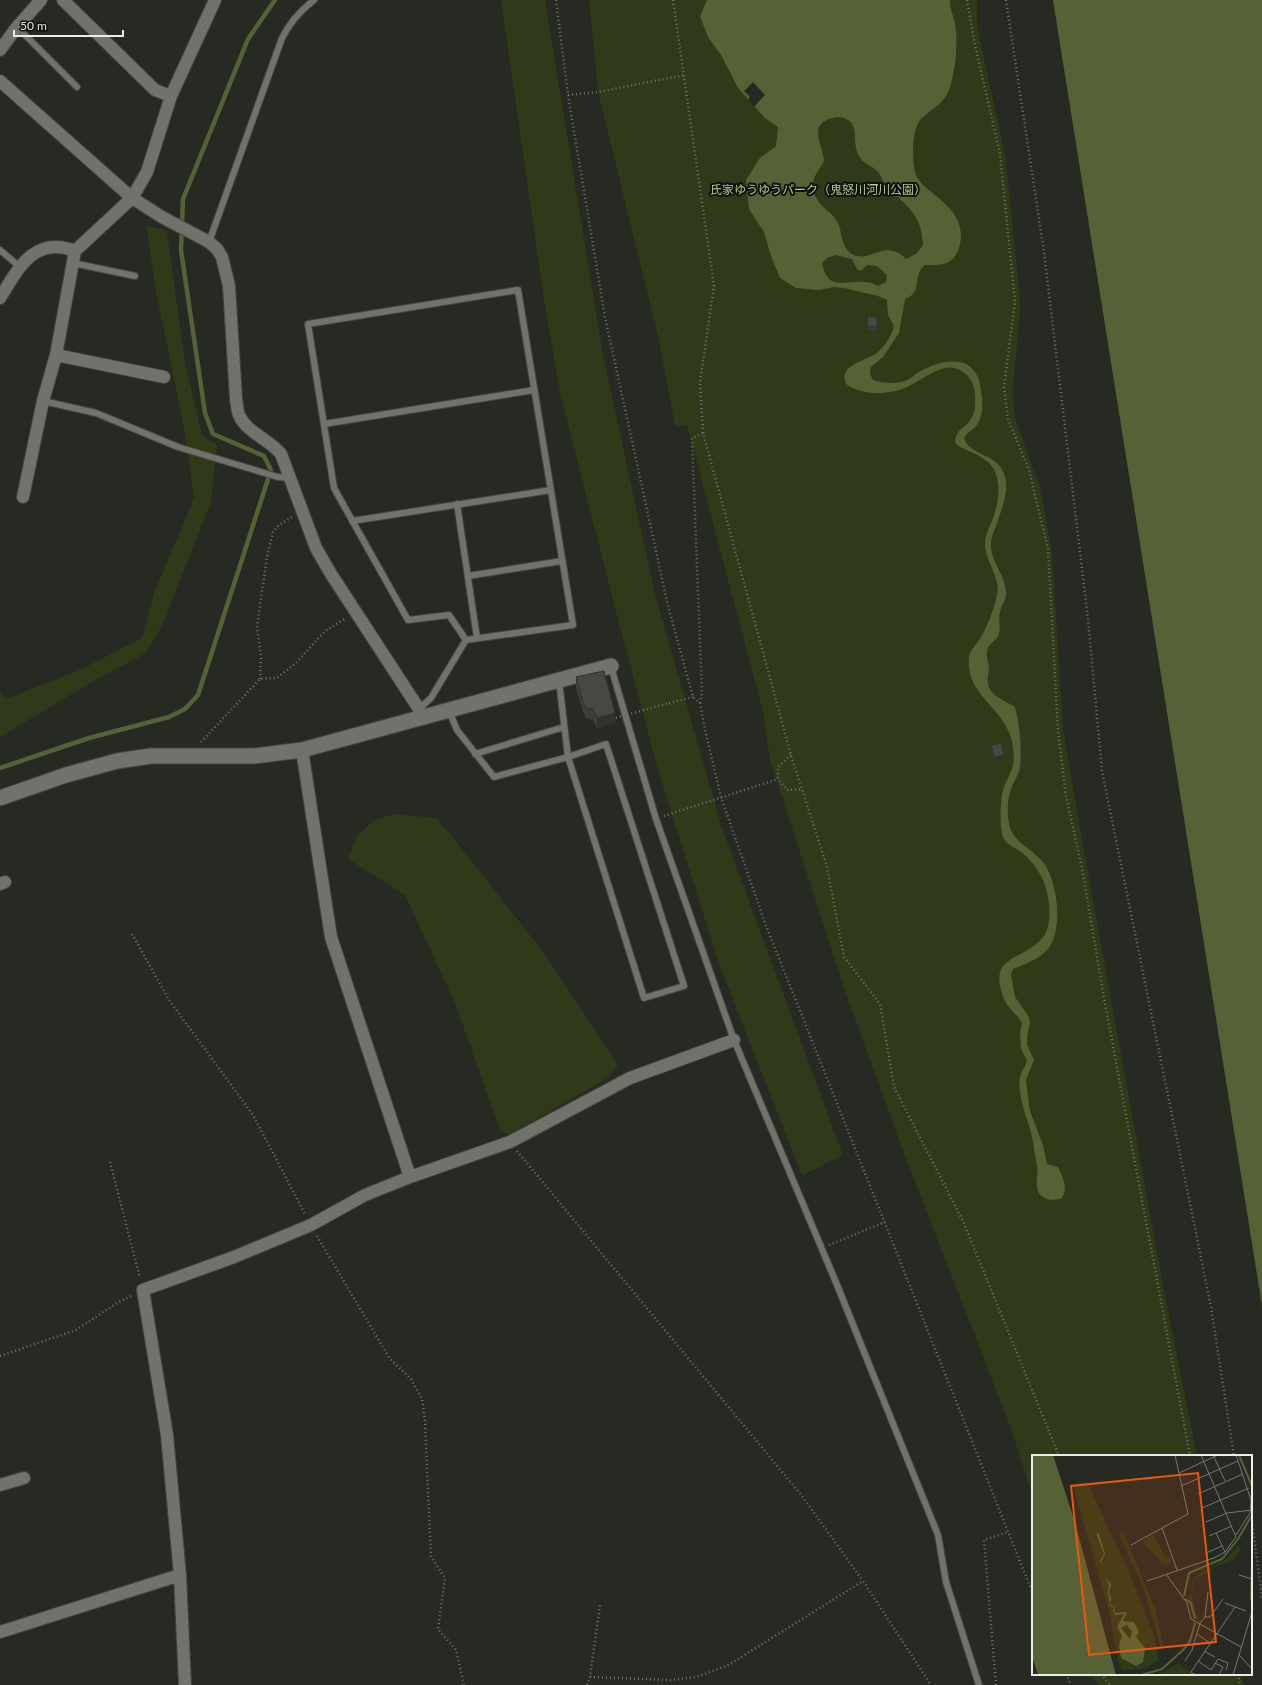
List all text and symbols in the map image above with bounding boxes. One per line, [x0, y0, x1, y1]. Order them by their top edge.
scale bar [14, 12, 123, 38]
text: 50 m [20, 18, 47, 33]
park label: 氏家ゆうゆうパーク（鬼怒川河川公園） [710, 182, 926, 197]
inset map [1032, 1455, 1252, 1675]

